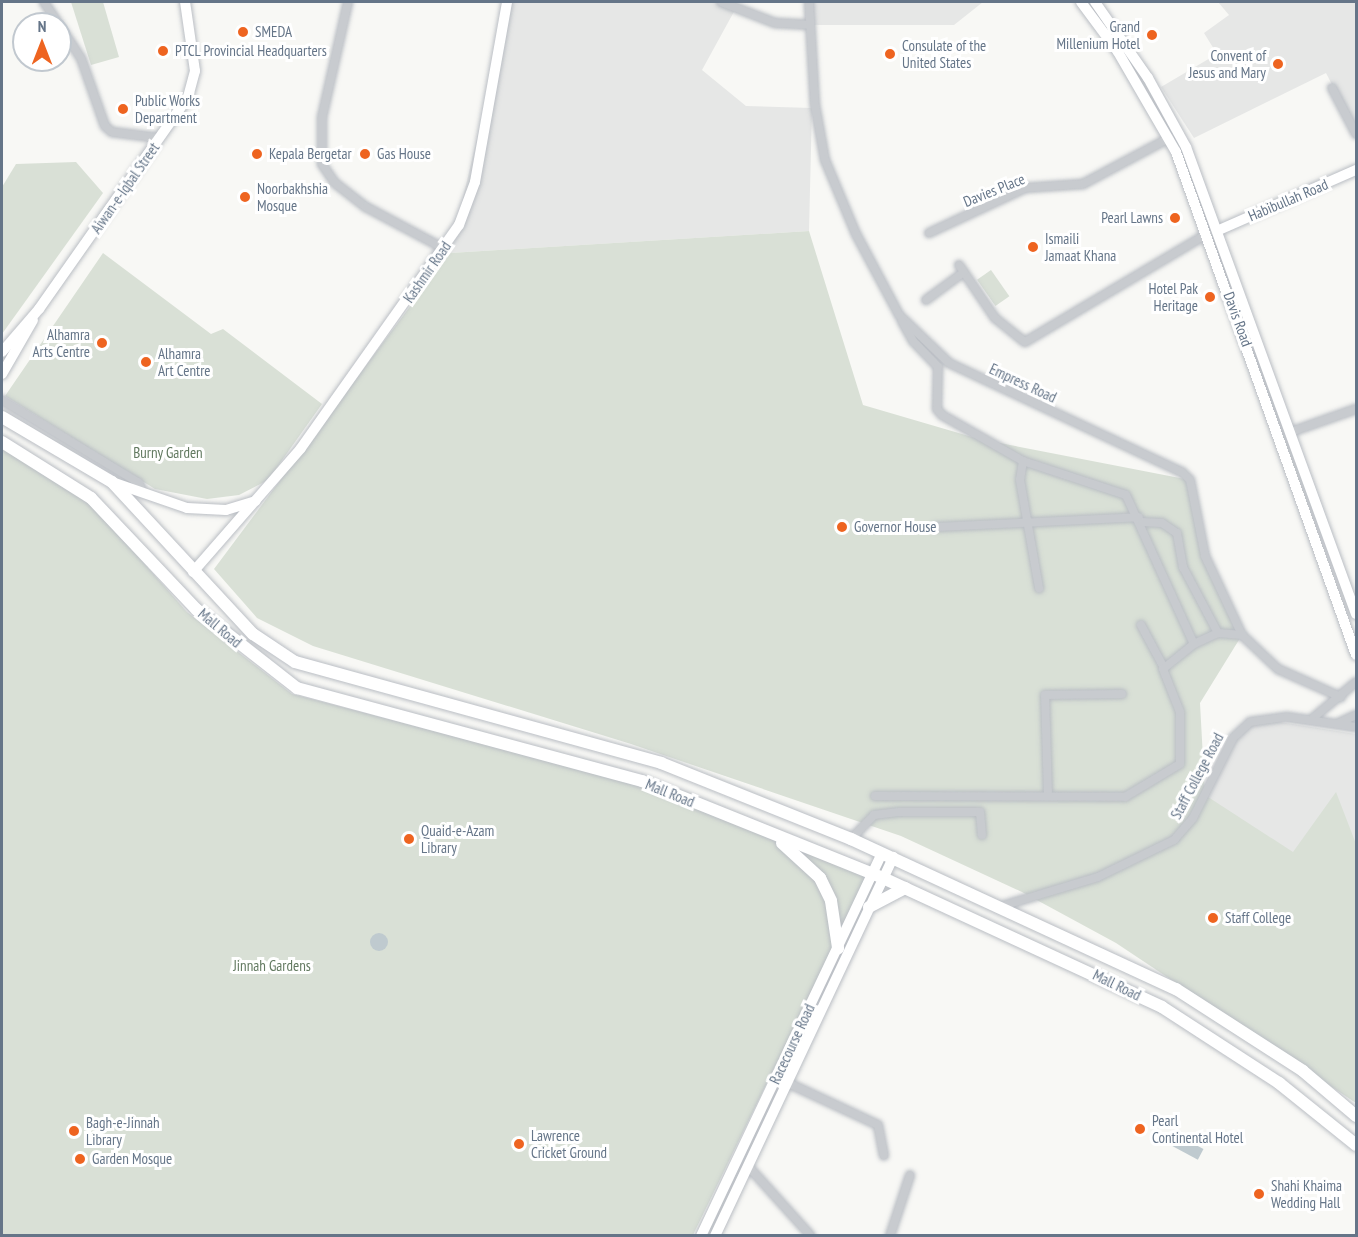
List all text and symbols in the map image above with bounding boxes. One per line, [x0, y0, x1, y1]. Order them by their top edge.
north arrow [12, 12, 72, 72]
text: N [38, 16, 46, 36]
place label: Grand Millenium Hotel [1056, 17, 1140, 52]
place label: SMEDA [255, 23, 292, 41]
marker: SMEDA [236, 25, 250, 39]
marker: Grand Millenium Hotel [1145, 28, 1159, 42]
place label: Consulate of the United States [902, 36, 986, 71]
place label: PTCL Provincial Headquarters [175, 42, 327, 60]
marker: PTCL Provincial Headquarters [156, 44, 170, 58]
place label: Convent of Jesus and Mary [1189, 46, 1266, 81]
marker: Consulate of the United States [883, 47, 897, 61]
marker: Convent of Jesus and Mary [1271, 57, 1285, 71]
place label: Public Works Department [135, 91, 201, 126]
marker: Public Works Department [116, 102, 130, 116]
street label: Aiwan-e-Iqbal Street [87, 139, 163, 237]
place label: Kepala Bergetar [269, 145, 351, 163]
place label: Gas House [377, 145, 431, 163]
marker: Kepala Bergetar [250, 147, 264, 161]
marker: Gas House [358, 147, 372, 161]
street label: Davies Place [961, 169, 1027, 211]
street label: Habibullah Road [1245, 175, 1331, 225]
place label: Noorbakhshia Mosque [257, 179, 328, 214]
marker: Noorbakhshia Mosque [238, 190, 252, 204]
place label: Pearl Lawns [1101, 209, 1163, 227]
marker: Pearl Lawns [1168, 211, 1182, 225]
place label: Ismaili Jamaat Khana [1045, 229, 1116, 264]
street label: Kashmir Road [399, 238, 455, 306]
marker: Ismaili Jamaat Khana [1026, 240, 1040, 254]
place label: Hotel Pak Heritage [1148, 279, 1198, 314]
street label: Davis Road [1220, 289, 1256, 349]
marker: Hotel Pak Heritage [1203, 290, 1217, 304]
place label: Alhamra Arts Centre [32, 325, 90, 360]
marker: Alhamra Arts Centre [95, 336, 109, 350]
place label: Alhamra Art Centre [158, 344, 211, 379]
marker: Alhamra Art Centre [139, 355, 153, 369]
street label: Empress Road [987, 360, 1059, 406]
park label: Burny Garden [133, 444, 203, 462]
place label: Governor House [854, 518, 936, 536]
marker: Governor House [835, 520, 849, 534]
street label: Mall Road [195, 605, 245, 651]
street label: Staff College Road [1167, 730, 1227, 822]
street label: Mall Road [643, 775, 697, 811]
place label: Quaid-e-Azam Library [421, 821, 494, 856]
marker: Quaid-e-Azam Library [402, 832, 416, 846]
place label: Staff College [1225, 909, 1291, 927]
marker: Staff College [1206, 911, 1220, 925]
park label: Jinnah Gardens [233, 957, 311, 975]
street label: Mall Road [1090, 966, 1144, 1004]
street label: Racecourse Road [766, 1001, 818, 1087]
place label: Pearl Continental Hotel [1152, 1111, 1243, 1146]
place label: Bagh-e-Jinnah Library [86, 1113, 160, 1148]
marker: Pearl Continental Hotel [1133, 1122, 1147, 1136]
marker: Bagh-e-Jinnah Library [67, 1124, 81, 1138]
place label: Lawrence Cricket Ground [531, 1126, 607, 1161]
marker: Lawrence Cricket Ground [512, 1137, 526, 1151]
place label: Garden Mosque [92, 1150, 172, 1168]
marker: Garden Mosque [73, 1152, 87, 1166]
place label: Shahi Khaima Wedding Hall [1271, 1176, 1342, 1211]
marker: Shahi Khaima Wedding Hall [1252, 1187, 1266, 1201]

